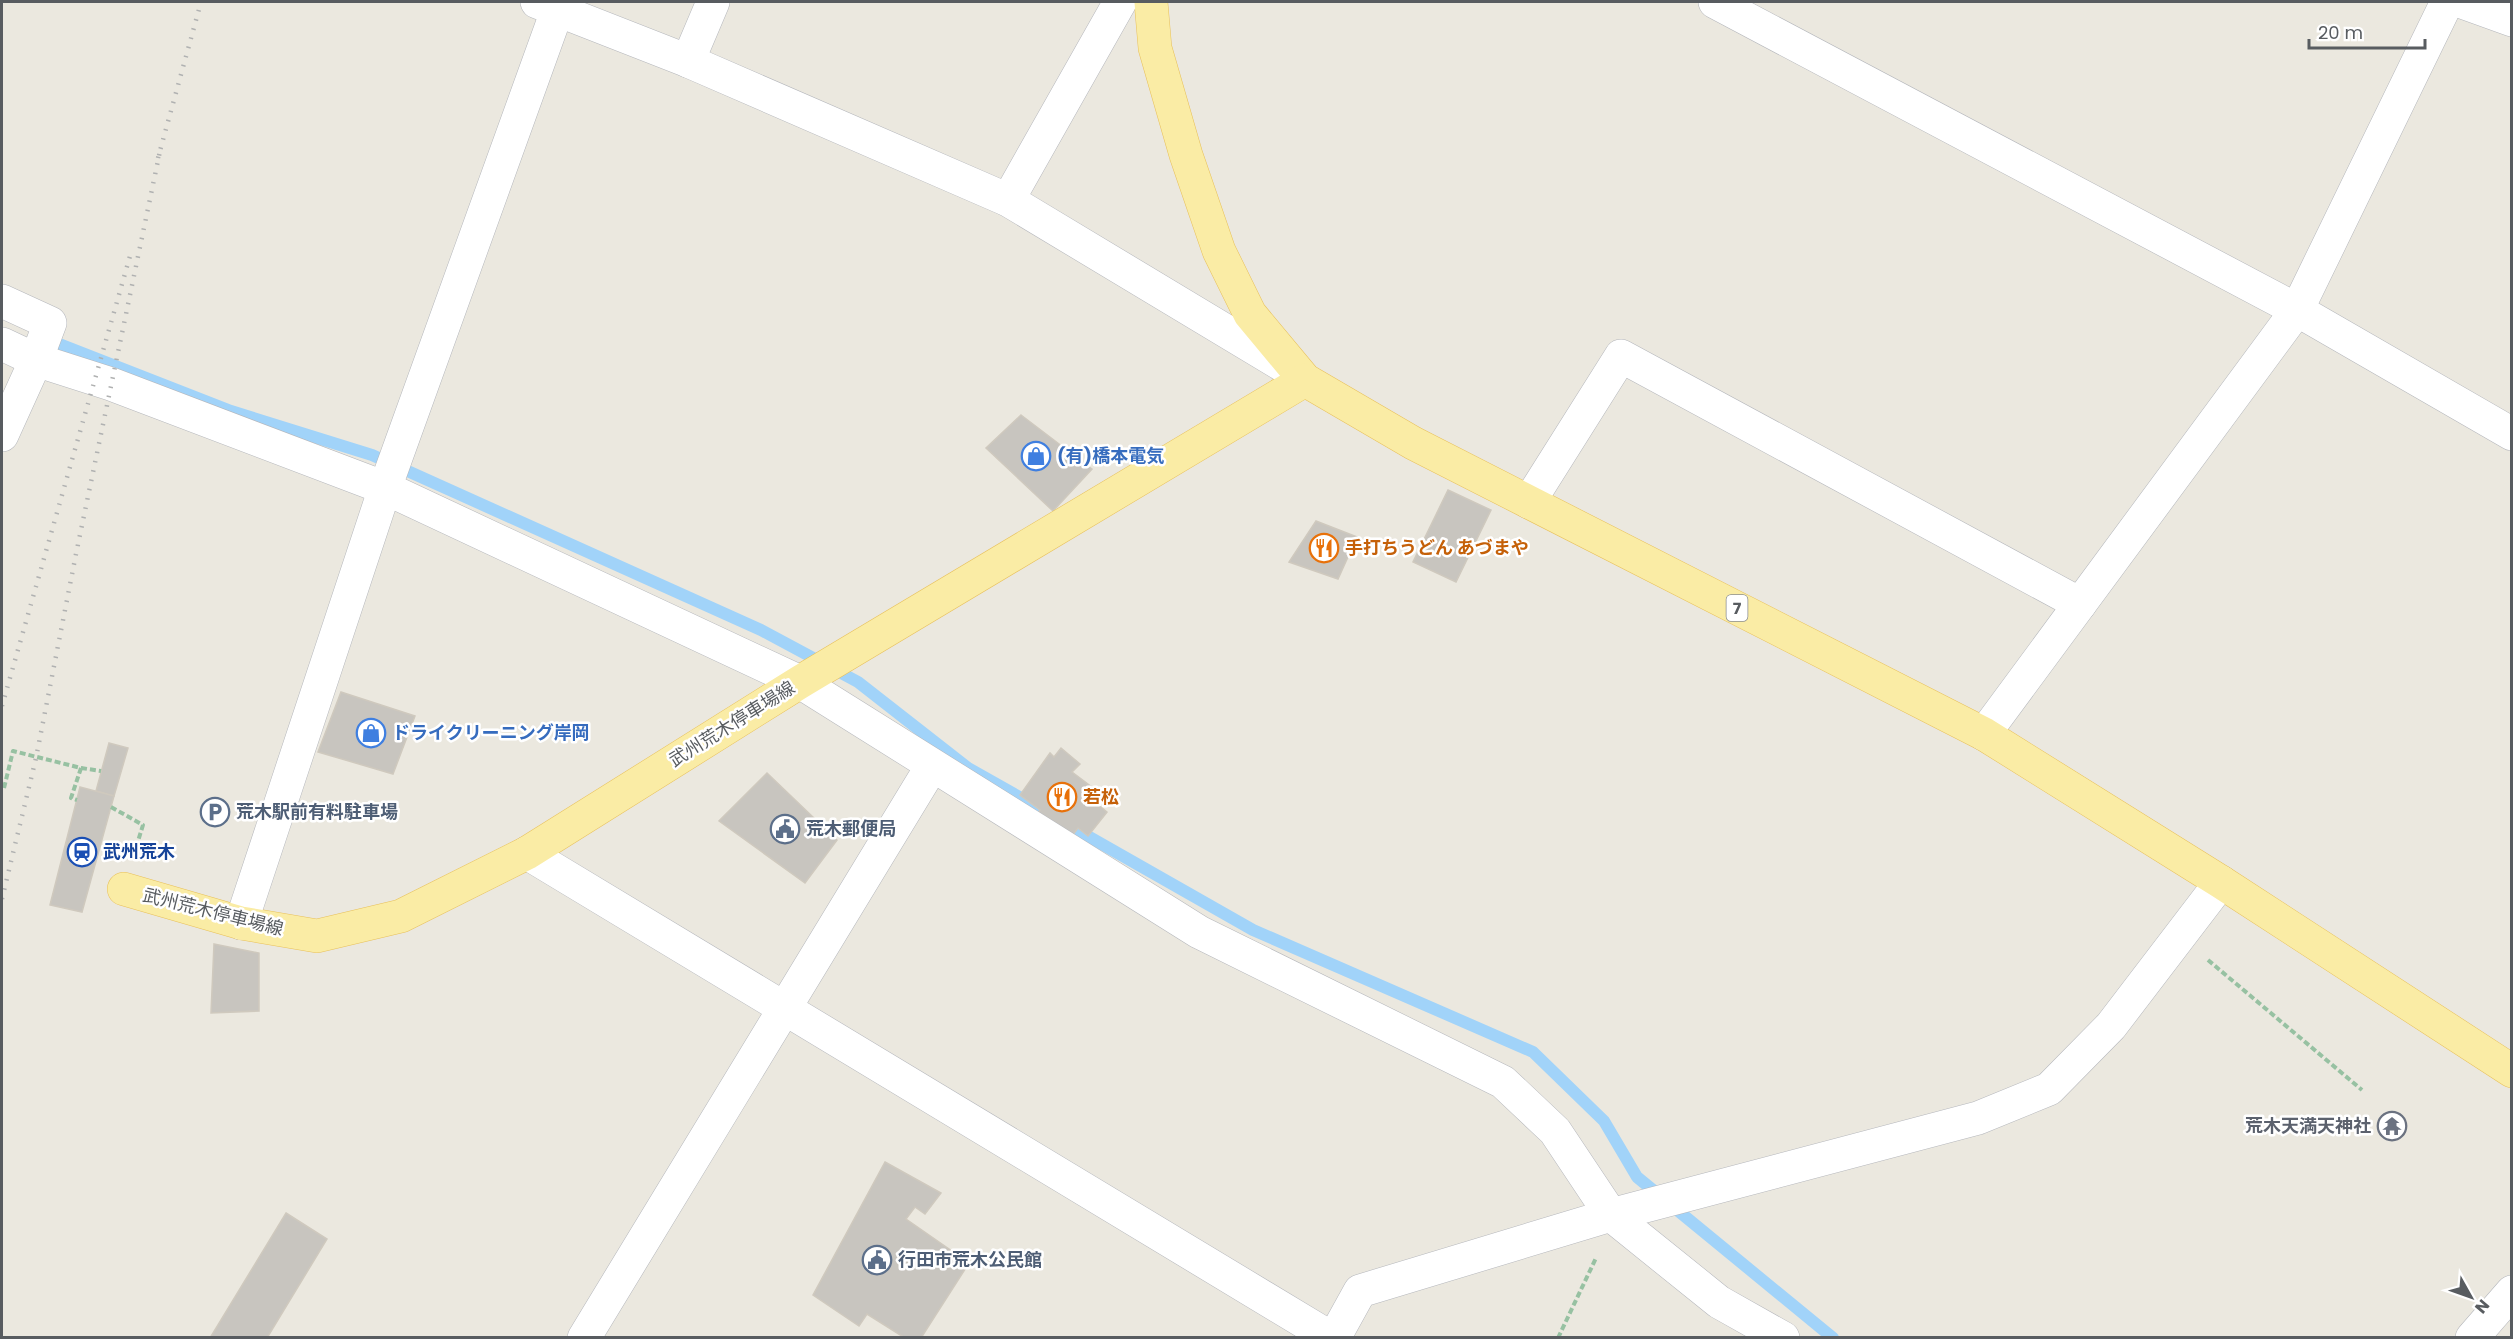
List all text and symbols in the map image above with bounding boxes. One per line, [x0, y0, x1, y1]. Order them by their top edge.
scale bar [2309, 12, 2424, 50]
text: 20 m [2318, 20, 2363, 45]
shop icon: (有)橋本電気 [1020, 440, 1052, 472]
place label: (有)橋本電気 [1057, 443, 1164, 468]
restaurant icon: 手打ちうどん あづまや [1308, 532, 1340, 564]
place label: 手打ちうどん あづまや [1345, 535, 1529, 560]
road number: 7 [1726, 595, 1748, 621]
street label: 武州荒木停車場線 [664, 675, 799, 772]
shop icon: ドライクリーニング岸岡 [355, 717, 387, 749]
place label: ドライクリーニング岸岡 [392, 720, 590, 745]
restaurant icon: 若松 [1046, 781, 1078, 813]
place label: 若松 [1083, 784, 1119, 809]
parking icon: 荒木駅前有料駐車場 [199, 796, 231, 828]
place label: 荒木駅前有料駐車場 [236, 799, 398, 824]
public building icon: 荒木郵便局 [769, 813, 801, 845]
place label: 荒木郵便局 [806, 816, 896, 841]
station icon: 武州荒木 [66, 836, 98, 868]
place label: 武州荒木 [103, 839, 175, 864]
street label: 武州荒木停車場線 [140, 882, 286, 941]
temple icon: 荒木天満天神社 [2376, 1110, 2408, 1142]
place label: 荒木天満天神社 [2245, 1113, 2371, 1138]
public building icon: 行田市荒木公民館 [861, 1244, 893, 1276]
place label: 行田市荒木公民館 [898, 1247, 1042, 1272]
north arrow [2441, 1267, 2501, 1327]
text: N [2469, 1294, 2495, 1318]

